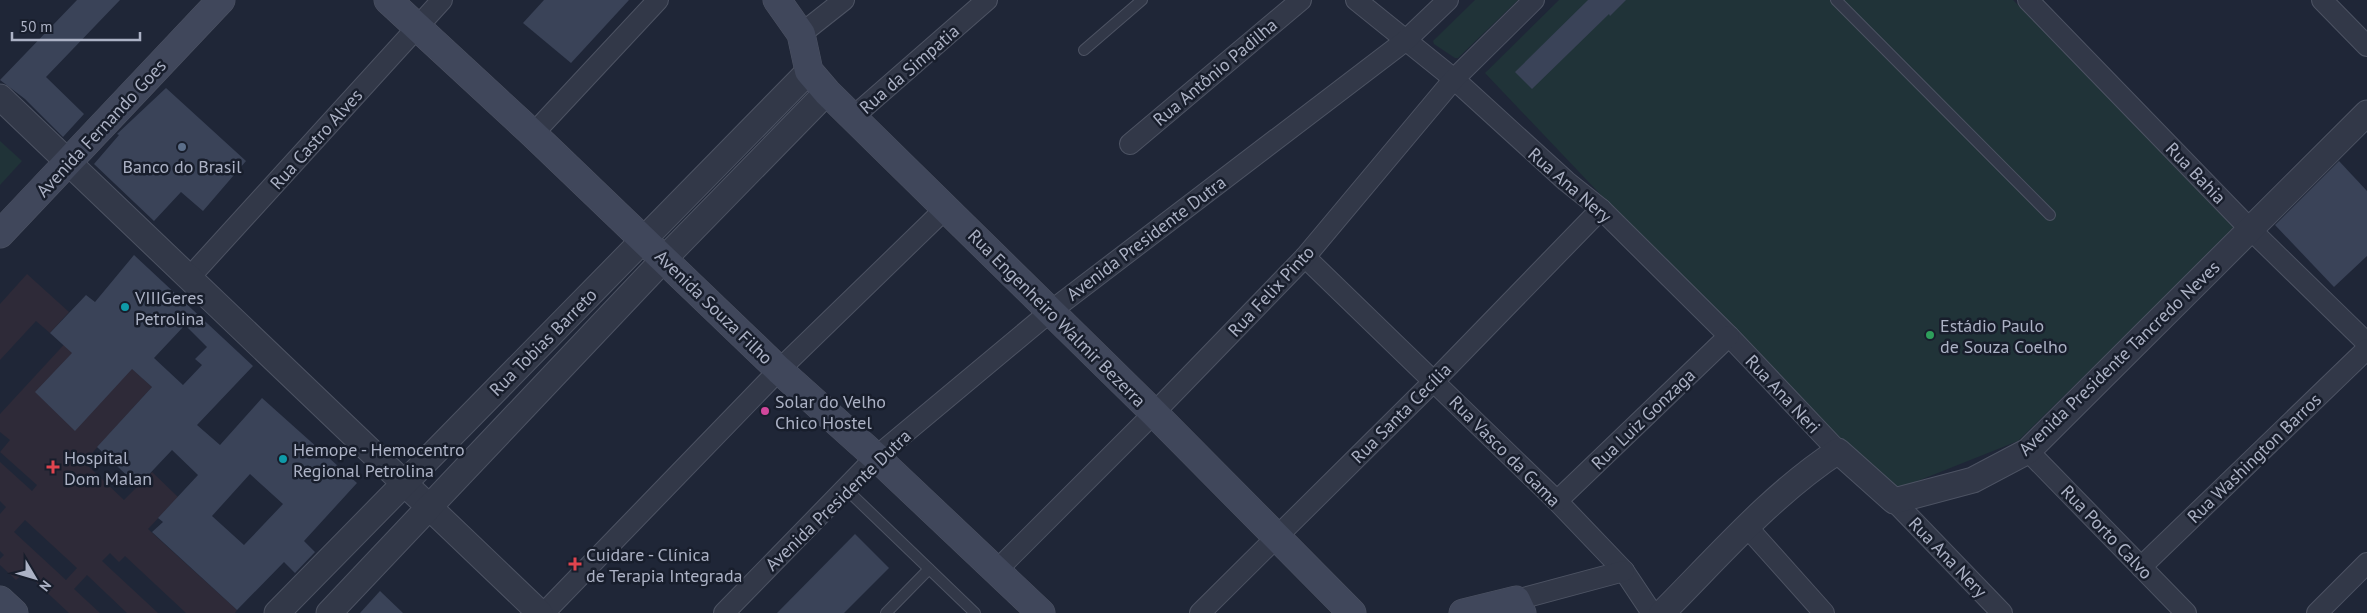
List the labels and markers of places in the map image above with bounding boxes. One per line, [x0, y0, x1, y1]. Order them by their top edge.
marker: Banco do Brasil [176, 141, 188, 153]
place label: Banco do Brasil [123, 155, 242, 178]
place label: VIIIGeres Petrolina [134, 286, 204, 330]
marker: VIIIGeres Petrolina [119, 301, 131, 313]
place label: Estádio Paulo de Souza Coelho [1940, 314, 2068, 358]
marker: Estádio Paulo de Souza Coelho [1924, 329, 1936, 341]
place label: Solar do Velho Chico Hostel [775, 390, 886, 434]
marker: Solar do Velho Chico Hostel [759, 405, 771, 417]
place label: Hemope - Hemocentro Regional Petrolina [293, 438, 465, 482]
place label: Hospital Dom Malan [64, 446, 152, 490]
marker: Hemope - Hemocentro Regional Petrolina [277, 453, 289, 465]
marker: Hospital Dom Malan [46, 460, 60, 474]
place label: Cuidare - Clínica de Terapia Integrada [586, 543, 743, 587]
marker: Cuidare - Clínica de Terapia Integrada [568, 557, 582, 571]

